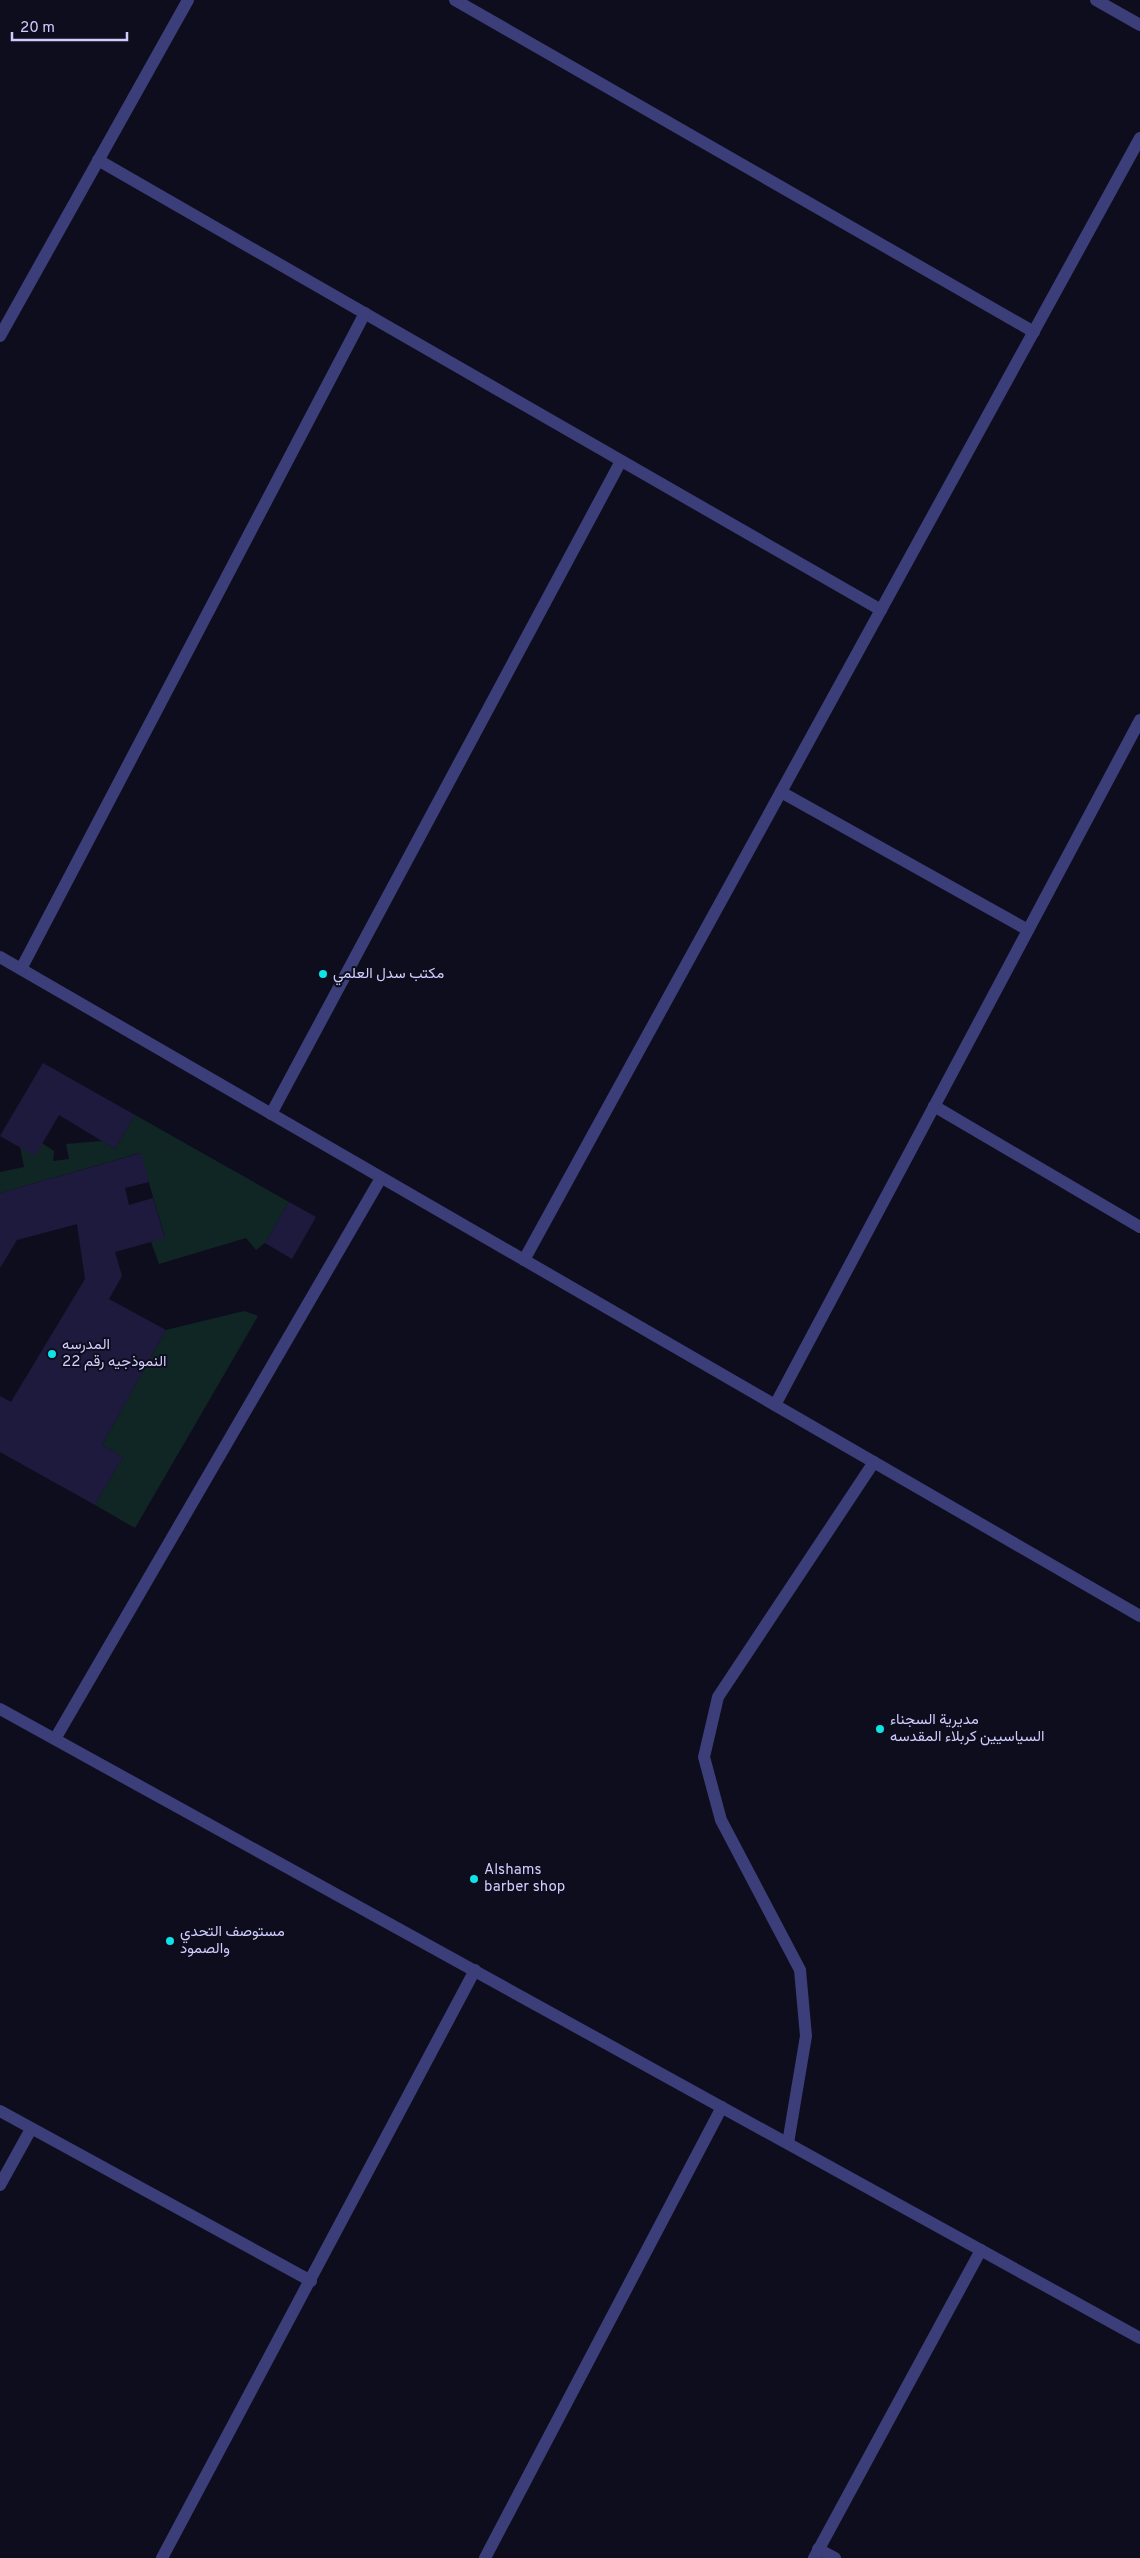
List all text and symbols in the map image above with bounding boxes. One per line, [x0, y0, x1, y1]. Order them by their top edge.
scale bar [12, 10, 128, 42]
text: 20 m [20, 19, 55, 38]
place label: مكتب سدل العلمي [333, 965, 444, 986]
marker: مكتب سدل العلمي [317, 968, 329, 980]
place label: المدرسه النموذجيه رقم 22 [62, 1336, 166, 1372]
marker: المدرسه النموذجيه رقم 22 [46, 1348, 58, 1360]
place label: مديرية السجناء السياسيين كربلاء المقدسه [890, 1711, 1045, 1747]
marker: مديرية السجناء السياسيين كربلاء المقدسه [874, 1723, 886, 1735]
place label: Alshams barber shop [484, 1861, 565, 1897]
marker: Alshams barber shop [468, 1873, 480, 1885]
place label: مستوصف التحدي والصمود [180, 1923, 285, 1959]
marker: مستوصف التحدي والصمود [164, 1935, 176, 1947]

